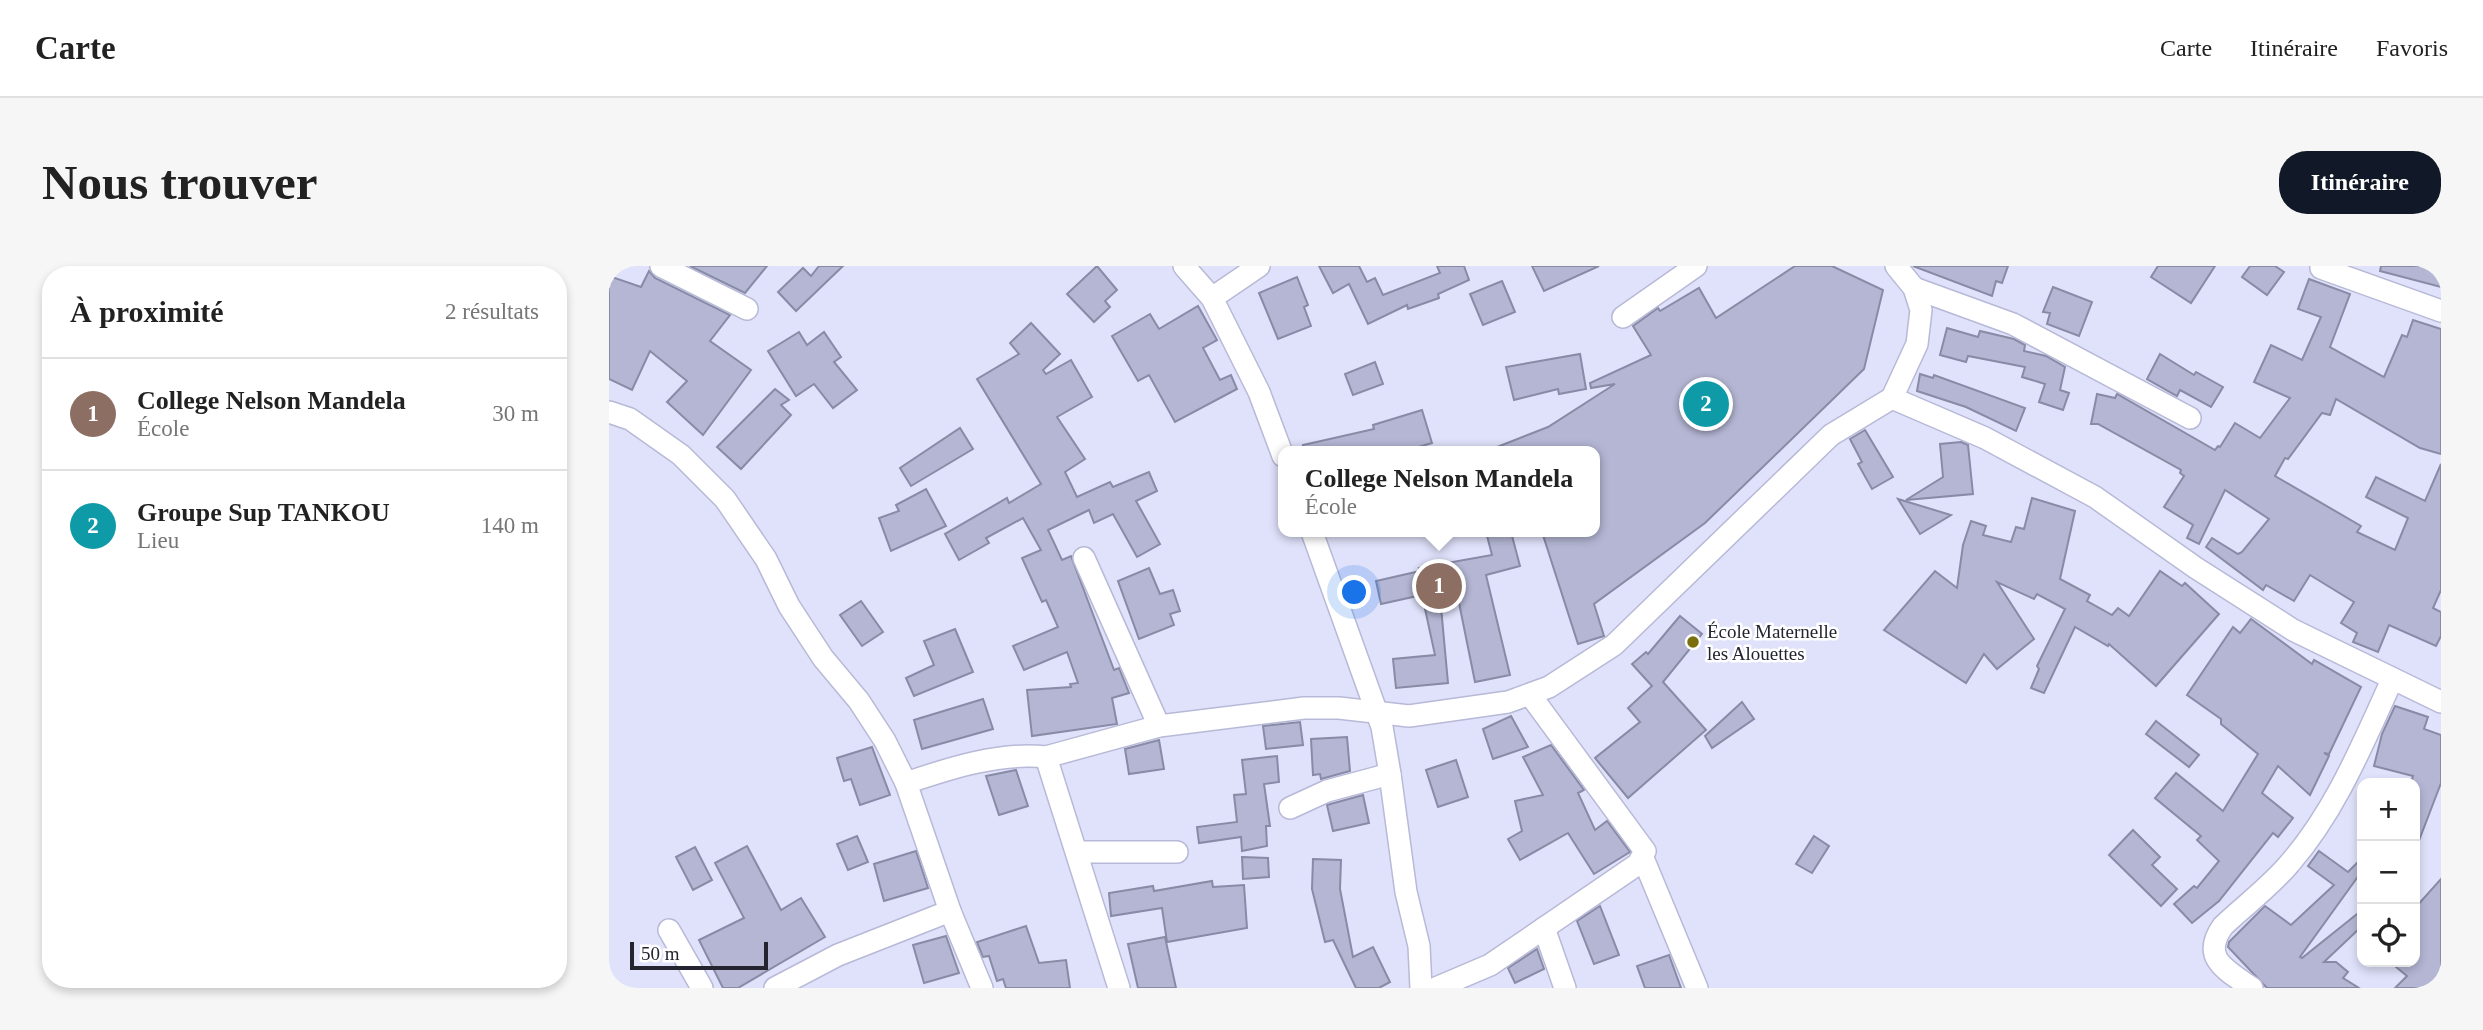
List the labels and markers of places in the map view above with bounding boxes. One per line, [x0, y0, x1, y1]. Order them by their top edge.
pin: 2 [1683, 378, 1729, 430]
pin: 1 [1416, 560, 1462, 612]
place label: École Maternelle les Alouettes [1707, 621, 1837, 664]
marker: École Maternelle les Alouettes [1685, 634, 1701, 650]

